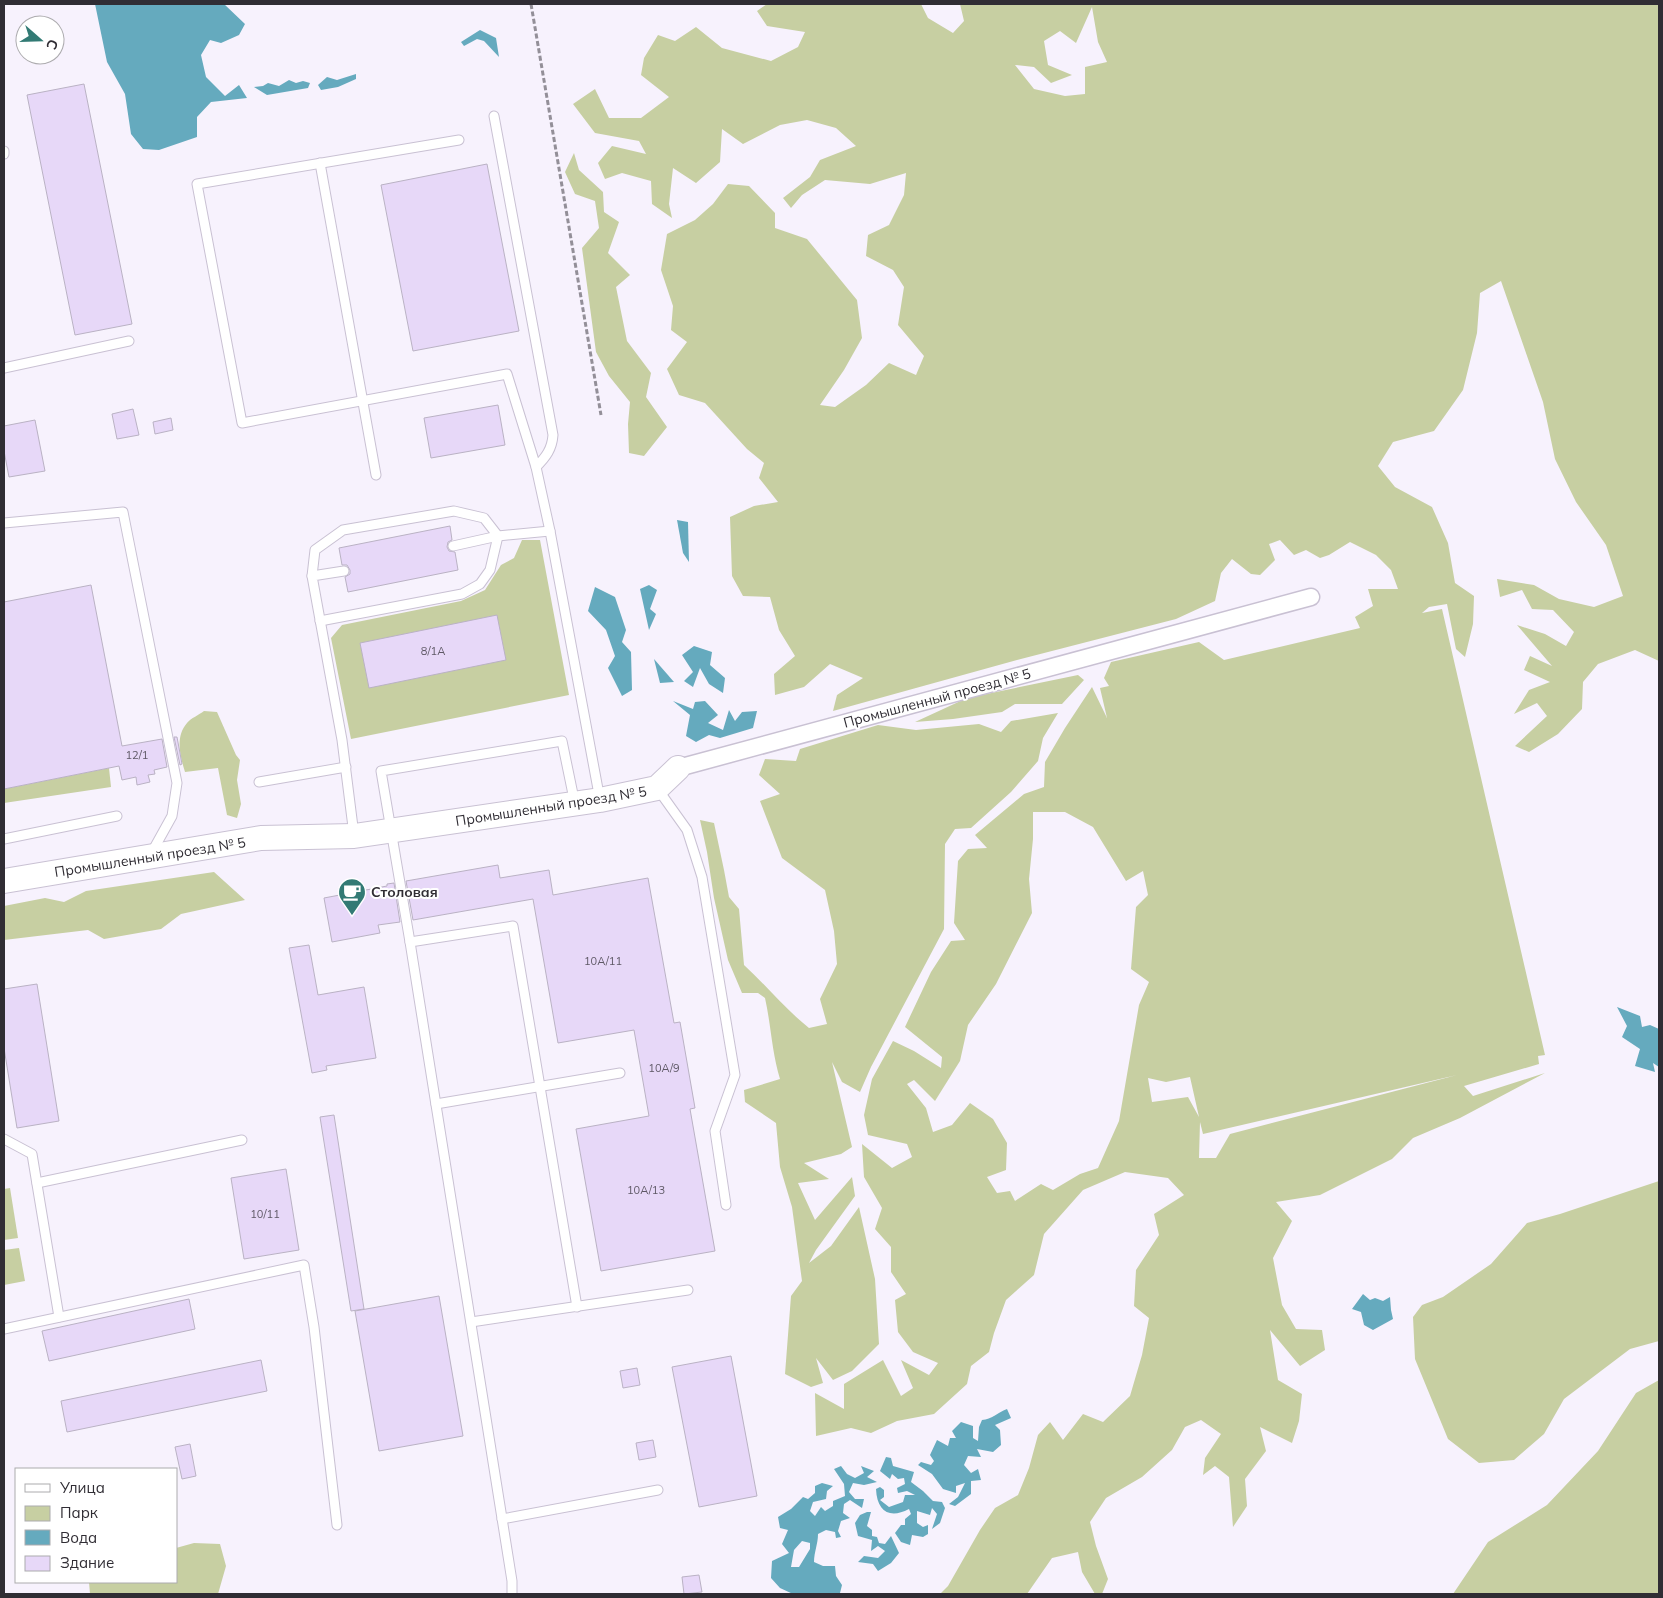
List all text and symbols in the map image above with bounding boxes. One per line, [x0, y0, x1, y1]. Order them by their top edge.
north arrow [15, 15, 65, 65]
text: С [42, 37, 62, 52]
house number: 8/1А [421, 644, 445, 658]
street label: Промышленный проезд № 5 [841, 664, 1033, 732]
house number: 12/1 [126, 748, 148, 762]
street label: Промышленный проезд № 5 [454, 782, 648, 830]
street label: Промышленный проезд № 5 [53, 833, 247, 881]
cafe icon: Столовая [337, 877, 367, 916]
place label: Столовая [371, 883, 438, 901]
house number: 10А/11 [584, 954, 622, 968]
house number: 10А/9 [648, 1061, 680, 1075]
house number: 10А/13 [627, 1183, 665, 1197]
house number: 10/11 [250, 1207, 280, 1221]
legend [15, 1468, 178, 1583]
text: Улица [59, 1478, 105, 1497]
text: Парк [60, 1503, 99, 1522]
text: Вода [60, 1528, 97, 1547]
text: Здание [60, 1553, 114, 1572]

